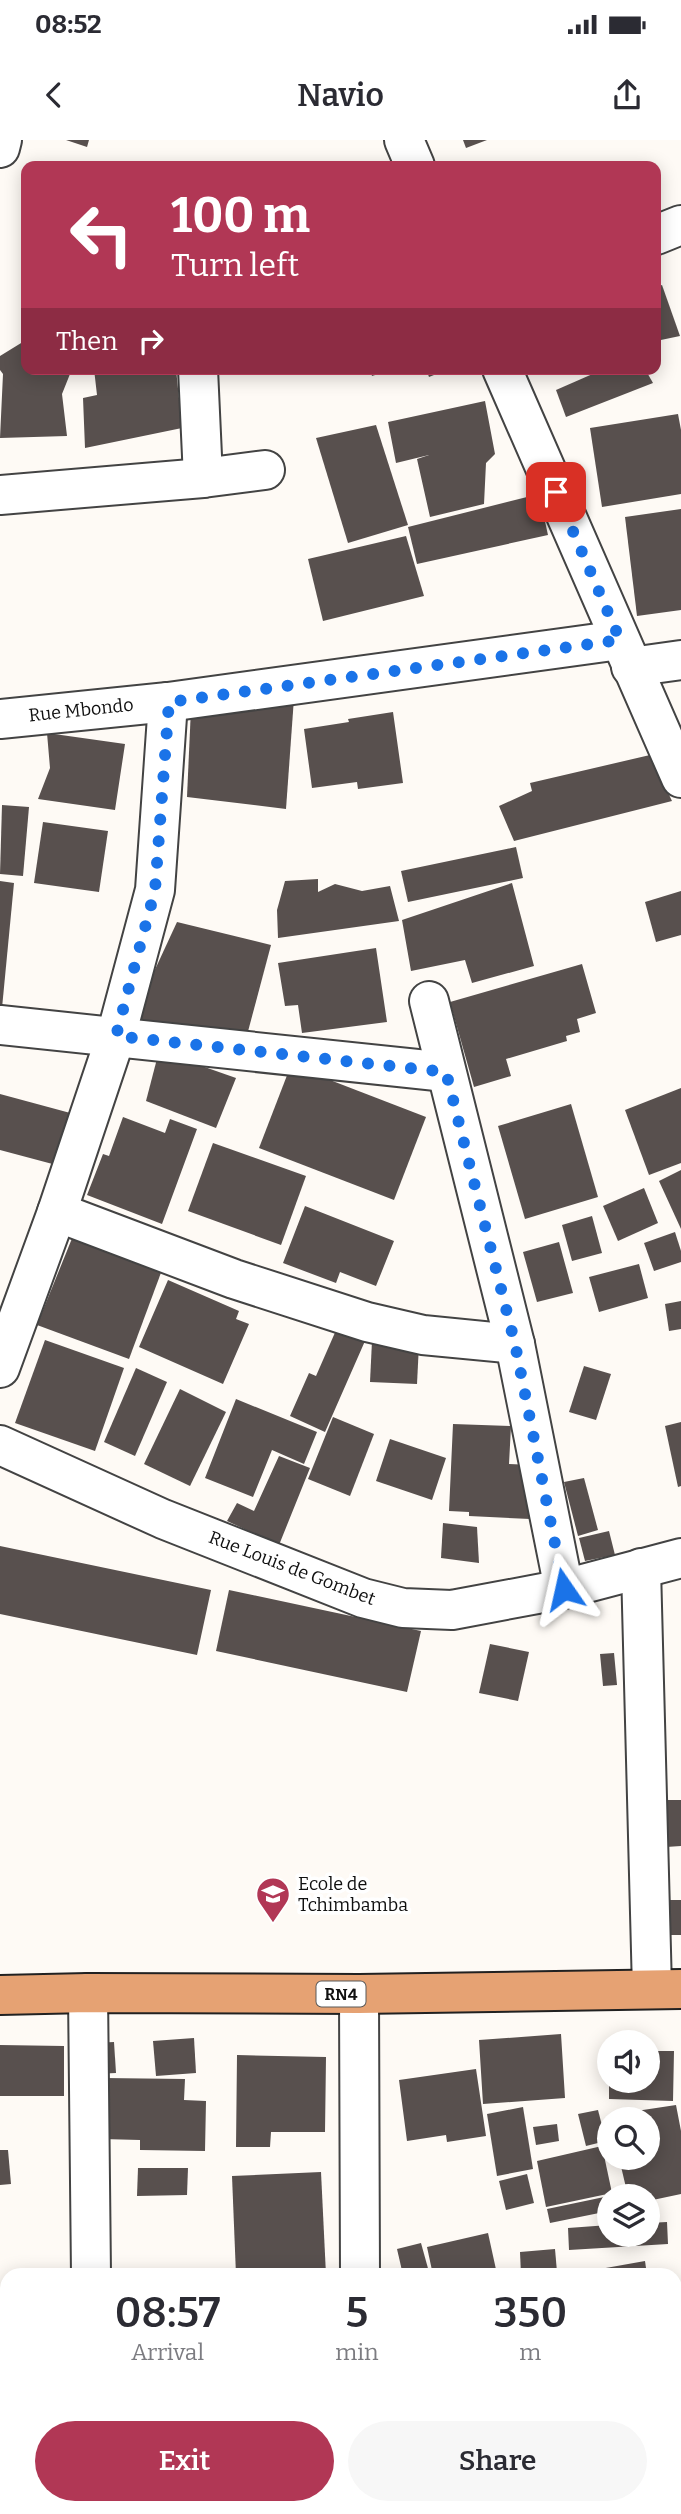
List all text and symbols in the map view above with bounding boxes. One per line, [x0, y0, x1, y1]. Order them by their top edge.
text: 08:52 [35, 9, 102, 40]
icon: back [35, 76, 73, 114]
text: Navio [297, 76, 384, 114]
icon: share [608, 76, 646, 114]
text: 100 m [171, 186, 310, 245]
icon: left [56, 189, 147, 280]
text: Turn left [171, 246, 299, 284]
icon: right [132, 322, 170, 360]
text: Then [56, 326, 118, 357]
pin [526, 462, 586, 522]
icon: arrive [537, 473, 575, 511]
street label: Rue Mbondo [27, 694, 135, 726]
street label: Rue Louis de Gombet [206, 1526, 379, 1610]
position arrow [527, 1552, 601, 1626]
place label: Ecole de Tchimbamba [298, 1873, 408, 1916]
school or university icon: Ecole de Tchimbamba [254, 1875, 292, 1924]
road number: RN4 [316, 1982, 366, 2006]
map controls [597, 2030, 660, 2247]
button: sound [597, 2030, 660, 2093]
button: search [597, 2107, 660, 2170]
button: layers [597, 2184, 660, 2247]
text: 08:57 [115, 2288, 220, 2338]
text: 5 [346, 2288, 368, 2338]
text: 350 [493, 2288, 567, 2338]
text: Arrival [131, 2338, 204, 2366]
text: min [335, 2338, 379, 2366]
text: m [519, 2338, 541, 2366]
button: Exit [35, 2421, 334, 2501]
button: Share [348, 2421, 647, 2501]

